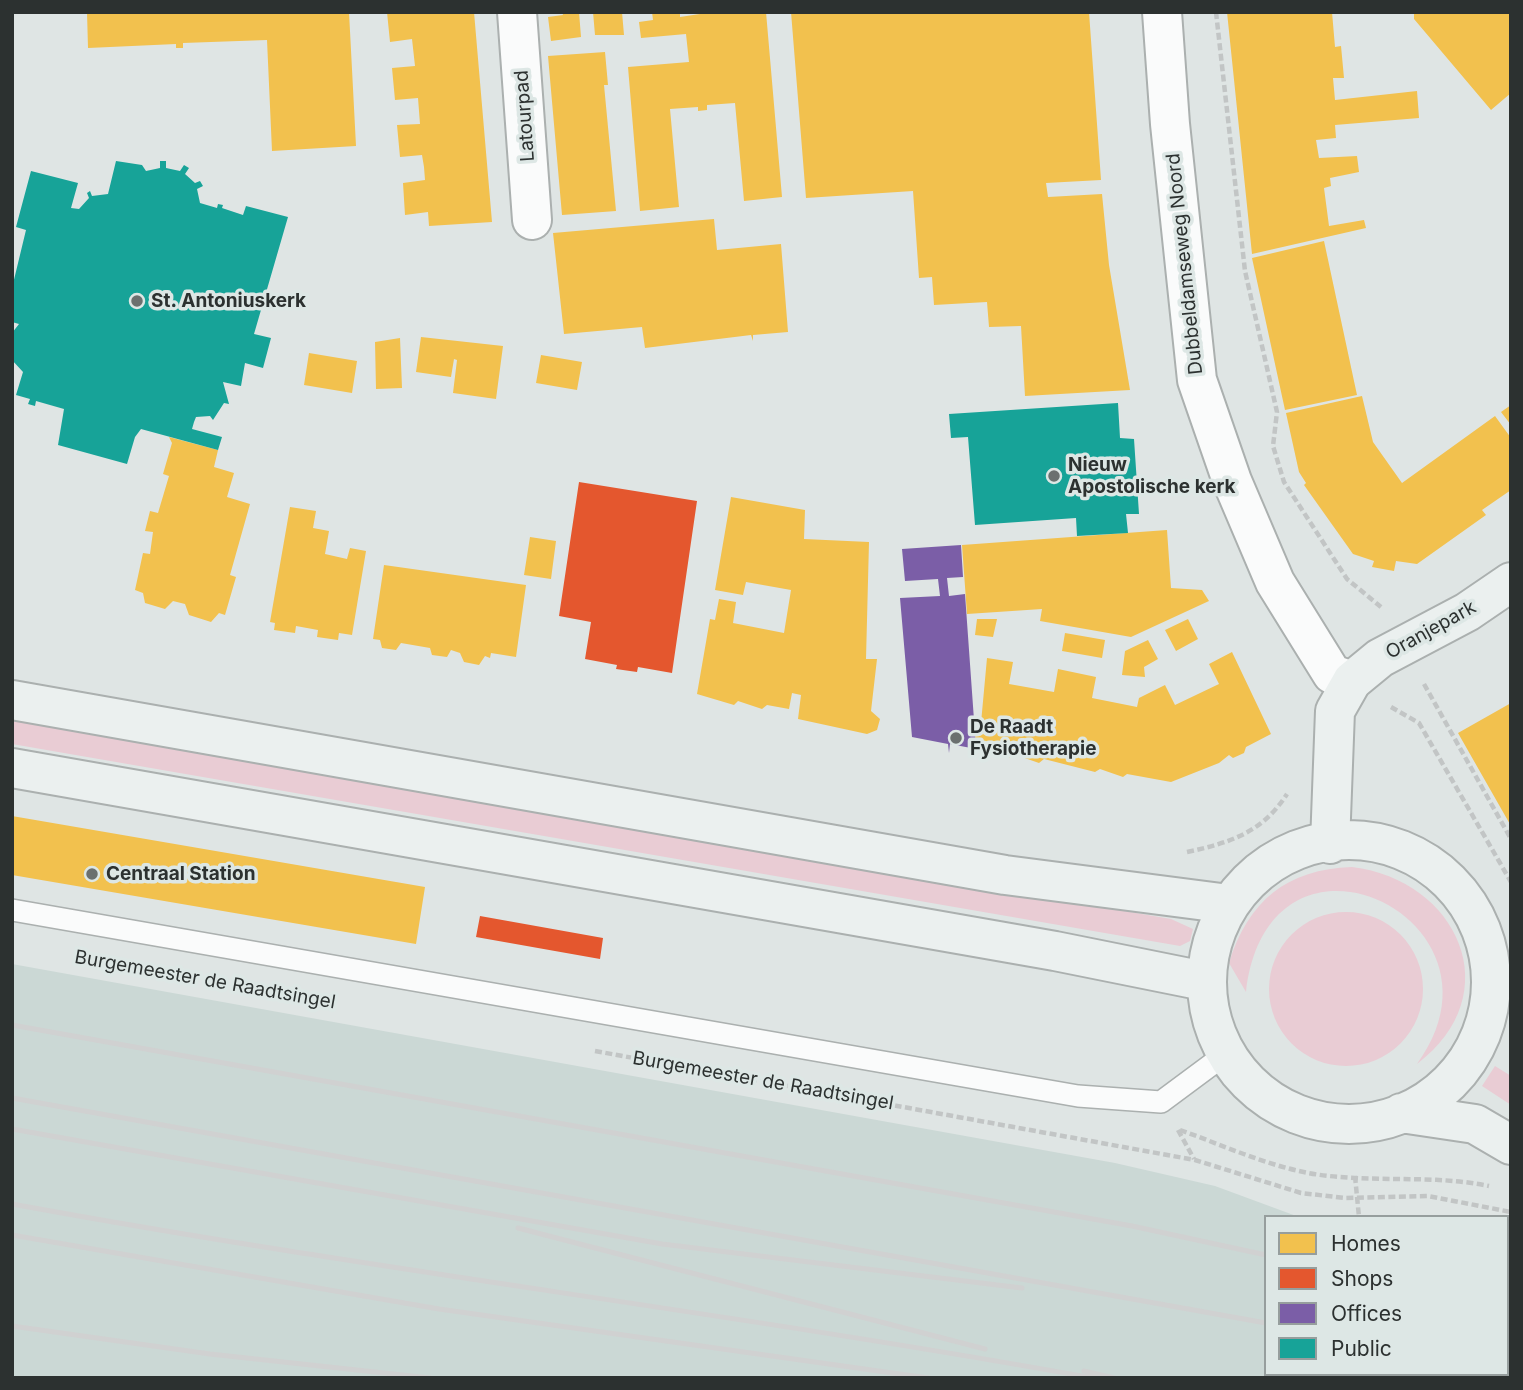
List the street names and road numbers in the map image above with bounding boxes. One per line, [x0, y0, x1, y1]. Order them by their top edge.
street label: Latourpad [510, 69, 540, 163]
street label: Dubbeldamseweg Noord [1162, 152, 1208, 376]
street label: Oranjepark [1382, 596, 1480, 664]
street label: Burgemeester de Raadtsingel [73, 946, 337, 1014]
street label: Burgemeester de Raadtsingel [631, 1047, 895, 1115]

